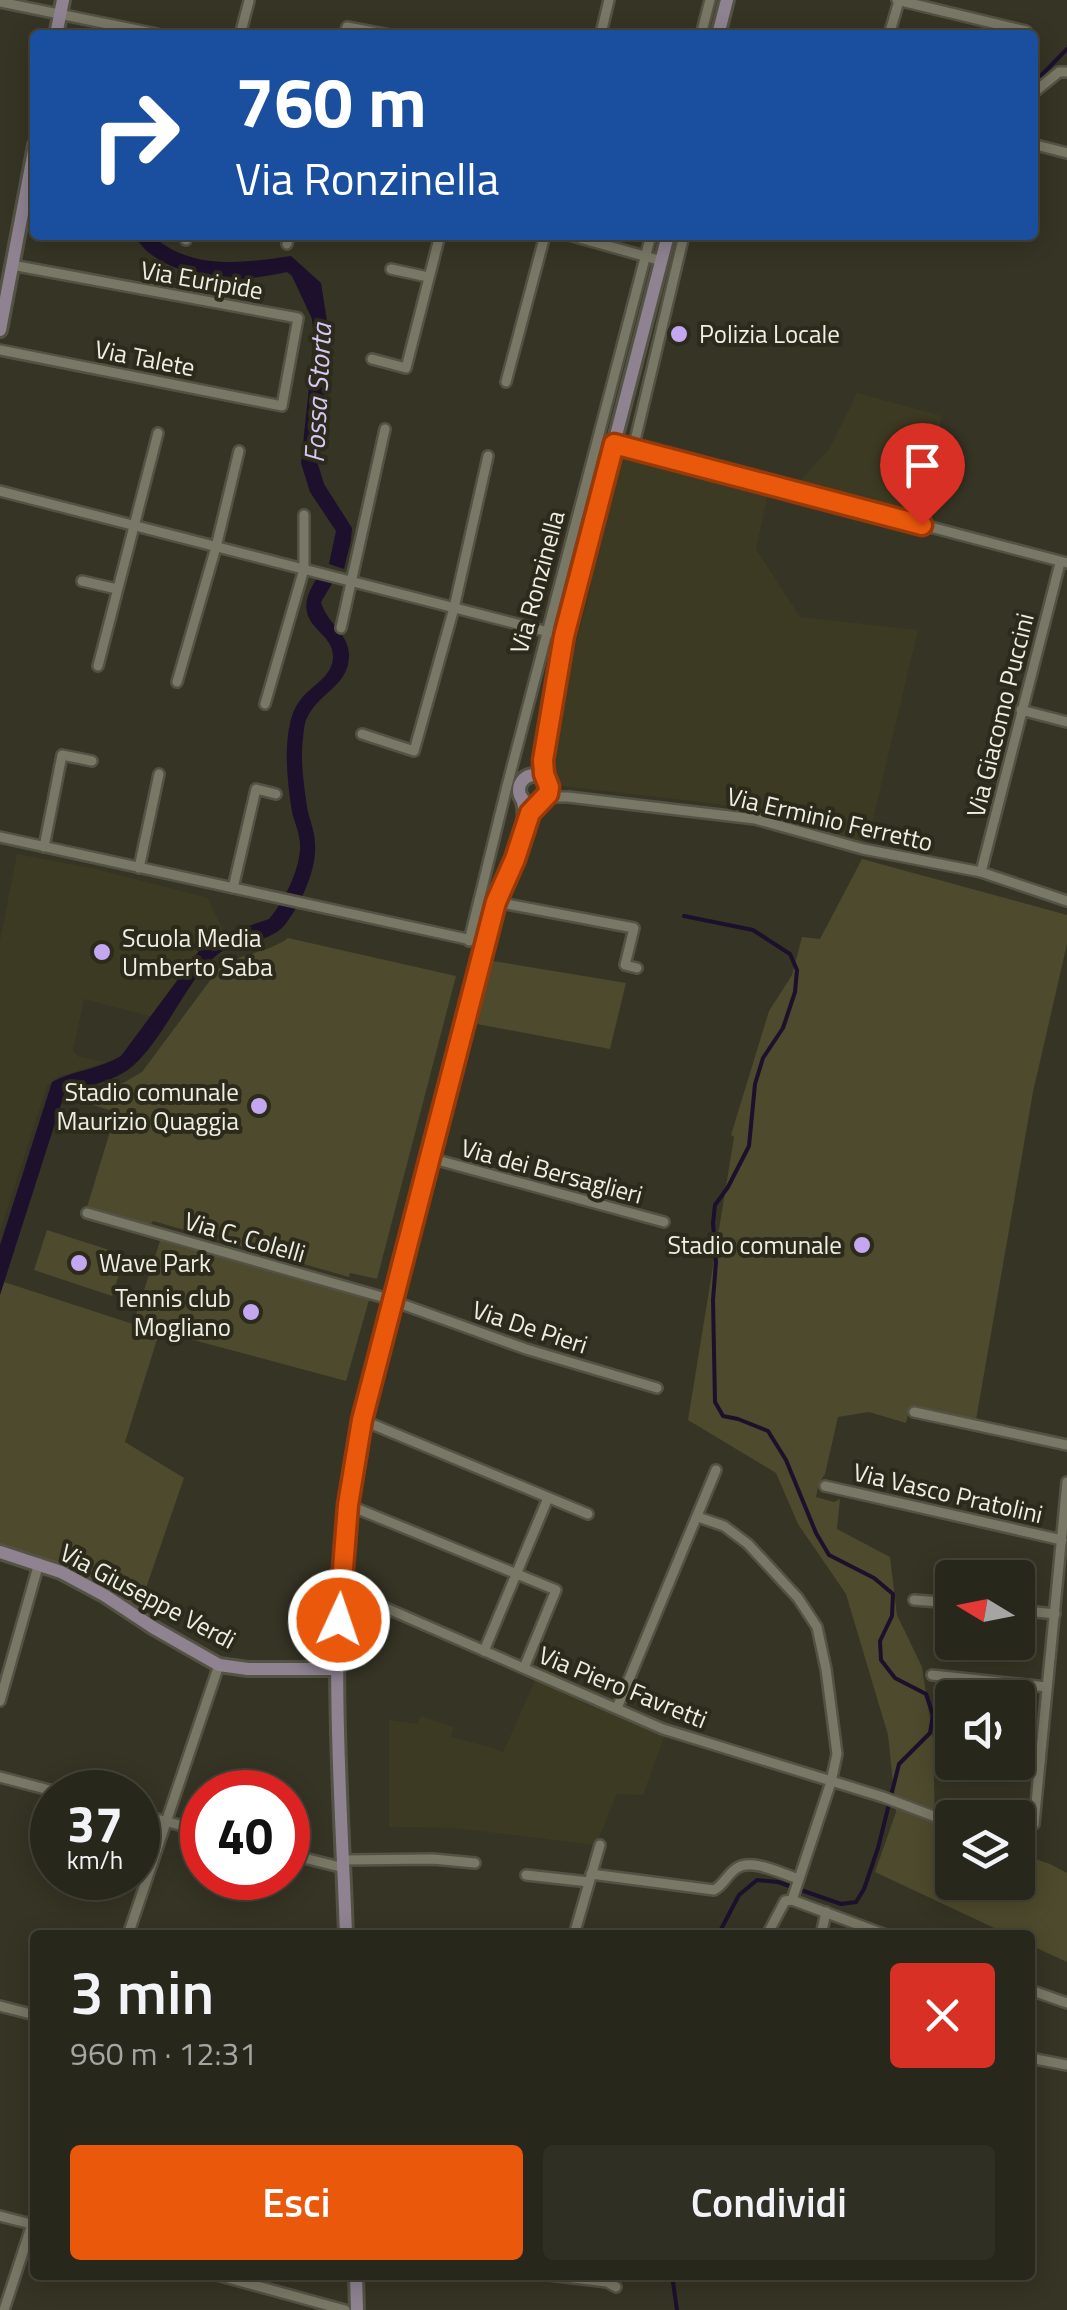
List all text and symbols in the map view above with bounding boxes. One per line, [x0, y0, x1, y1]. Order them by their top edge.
text: 760 m [235, 48, 427, 154]
icon: right [70, 70, 200, 200]
text: Via Ronzinella [235, 144, 499, 212]
street label: Via Euripide [138, 251, 266, 309]
place label: Polizia Locale [699, 315, 840, 353]
water label: Fossa Storta [292, 320, 342, 464]
marker: Polizia Locale [668, 323, 690, 345]
street label: Via Talete [92, 330, 198, 386]
pin [880, 423, 965, 526]
icon: arrive [895, 438, 950, 493]
street label: Via Ronzinella [500, 506, 574, 658]
street label: Via Giacomo Puccini [956, 609, 1044, 821]
street label: Via Erminio Ferretto [723, 777, 937, 861]
place label: Scuola Media Umberto Saba [122, 919, 273, 986]
marker: Scuola Media Umberto Saba [91, 941, 113, 963]
place label: Stadio comunale Maurizio Quaggia [57, 1073, 239, 1140]
marker: Stadio comunale Maurizio Quaggia [248, 1095, 270, 1117]
street label: Via dei Bersaglieri [457, 1129, 647, 1213]
street label: Via C. Colelli [180, 1202, 310, 1272]
place label: Stadio comunale [667, 1226, 842, 1264]
marker: Stadio comunale [851, 1234, 873, 1256]
place label: Wave Park [99, 1244, 211, 1282]
marker: Wave Park [68, 1252, 90, 1274]
place label: Tennis club Mogliano [115, 1279, 231, 1346]
street label: Via De Pieri [467, 1290, 593, 1364]
marker: Tennis club Mogliano [240, 1301, 262, 1323]
street label: Via Vasco Pratolini [849, 1453, 1047, 1533]
street label: Via Giuseppe Verdi [53, 1534, 243, 1658]
north arrow [935, 1560, 1035, 1660]
map controls [935, 1560, 1035, 1900]
position arrow [287, 1568, 391, 1672]
street label: Via Piero Favretti [533, 1636, 713, 1738]
button: sound [935, 1680, 1035, 1780]
speed limit sign: 40 [180, 1770, 310, 1900]
text: 37 [67, 1785, 123, 1861]
button: layers [935, 1800, 1035, 1900]
text: km/h [67, 1841, 123, 1879]
text: 3 min [70, 1946, 214, 2037]
button: close [890, 1963, 995, 2068]
text: 960 m · 12:31 [70, 2029, 257, 2077]
button: Esci [70, 2145, 523, 2260]
button: Condividi [543, 2145, 995, 2260]

